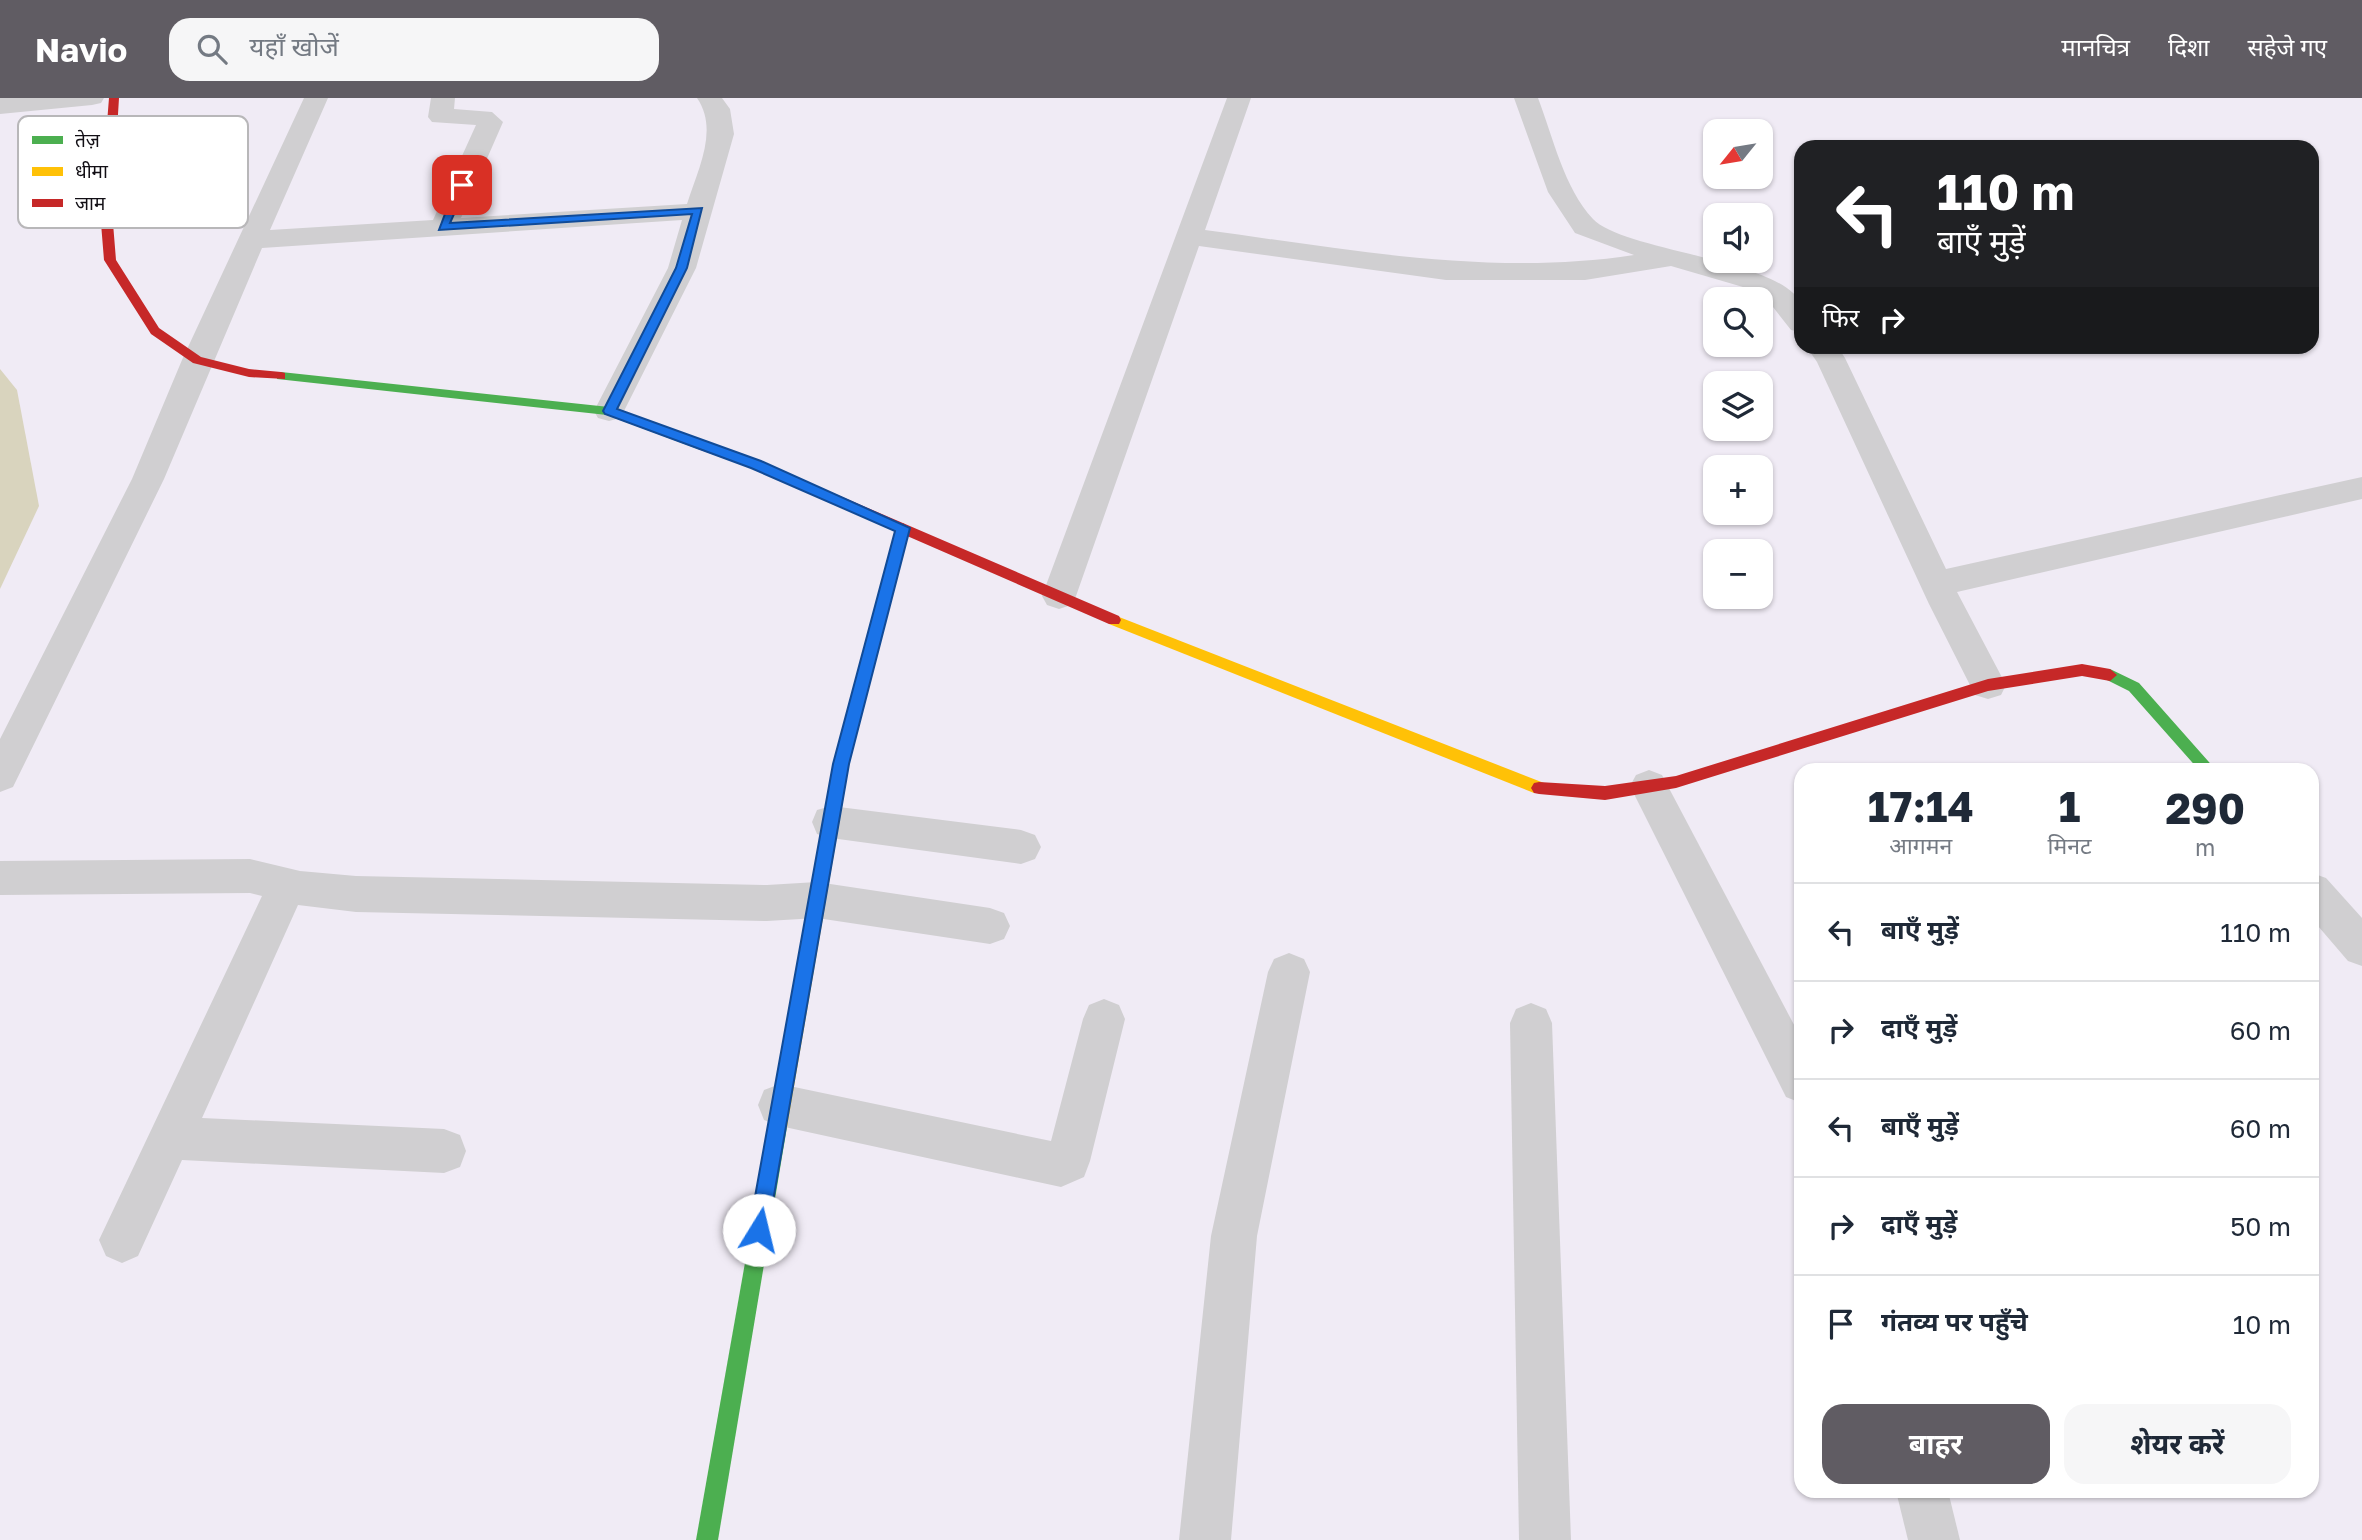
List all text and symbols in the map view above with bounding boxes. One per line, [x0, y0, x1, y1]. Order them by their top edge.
search box [169, 18, 659, 81]
text: Navio [35, 30, 127, 69]
icon: search [193, 30, 231, 68]
text: यहाँ खोजें [249, 31, 339, 62]
text: मानचित्र [2061, 32, 2130, 61]
text: दिशा [2168, 32, 2209, 61]
text: सहेजे गए [2247, 32, 2327, 61]
legend [18, 116, 248, 228]
north arrow [1703, 119, 1773, 189]
map controls [1703, 119, 1773, 609]
text: तेज़ [75, 128, 101, 151]
pin [432, 155, 492, 215]
text: धीमा [75, 159, 109, 182]
text: 110 m [1937, 162, 2074, 221]
icon: arrive [443, 166, 481, 204]
icon: left [1822, 168, 1913, 259]
text: जाम [75, 191, 106, 214]
button: sound [1703, 203, 1773, 273]
text: बाएँ मुड़ें [1937, 222, 2026, 260]
button: search [1703, 287, 1773, 357]
icon: right [1873, 301, 1911, 339]
text: फिर [1822, 302, 1859, 333]
button: layers [1703, 371, 1773, 441]
button: + [1703, 455, 1773, 525]
button: − [1703, 539, 1773, 609]
text: 17:14 [1868, 781, 1974, 831]
text: 1 [2059, 781, 2080, 831]
text: 290 [2166, 783, 2245, 833]
text: आगमन [1889, 831, 1952, 859]
text: मिनट [2048, 831, 2092, 859]
text: m [2195, 833, 2215, 861]
icon: left [1822, 913, 1860, 951]
text: बाएँ मुड़ें [1881, 914, 1959, 945]
text: 110 m [2220, 917, 2291, 948]
icon: right [1822, 1011, 1860, 1049]
text: दाएँ मुड़ें [1881, 1012, 1957, 1043]
text: 60 m [2230, 1015, 2291, 1046]
icon: left [1822, 1109, 1860, 1147]
text: बाएँ मुड़ें [1881, 1110, 1959, 1141]
text: 60 m [2230, 1113, 2291, 1144]
position arrow [722, 1193, 796, 1267]
icon: right [1822, 1207, 1860, 1245]
text: दाएँ मुड़ें [1881, 1208, 1957, 1239]
text: 50 m [2230, 1211, 2291, 1242]
icon: arrive [1822, 1305, 1860, 1343]
text: गंतव्य पर पहुँचे [1881, 1306, 2028, 1337]
text: 10 m [2233, 1309, 2291, 1340]
button: बाहर [1822, 1404, 2050, 1484]
button: शेयर करें [2064, 1404, 2291, 1484]

